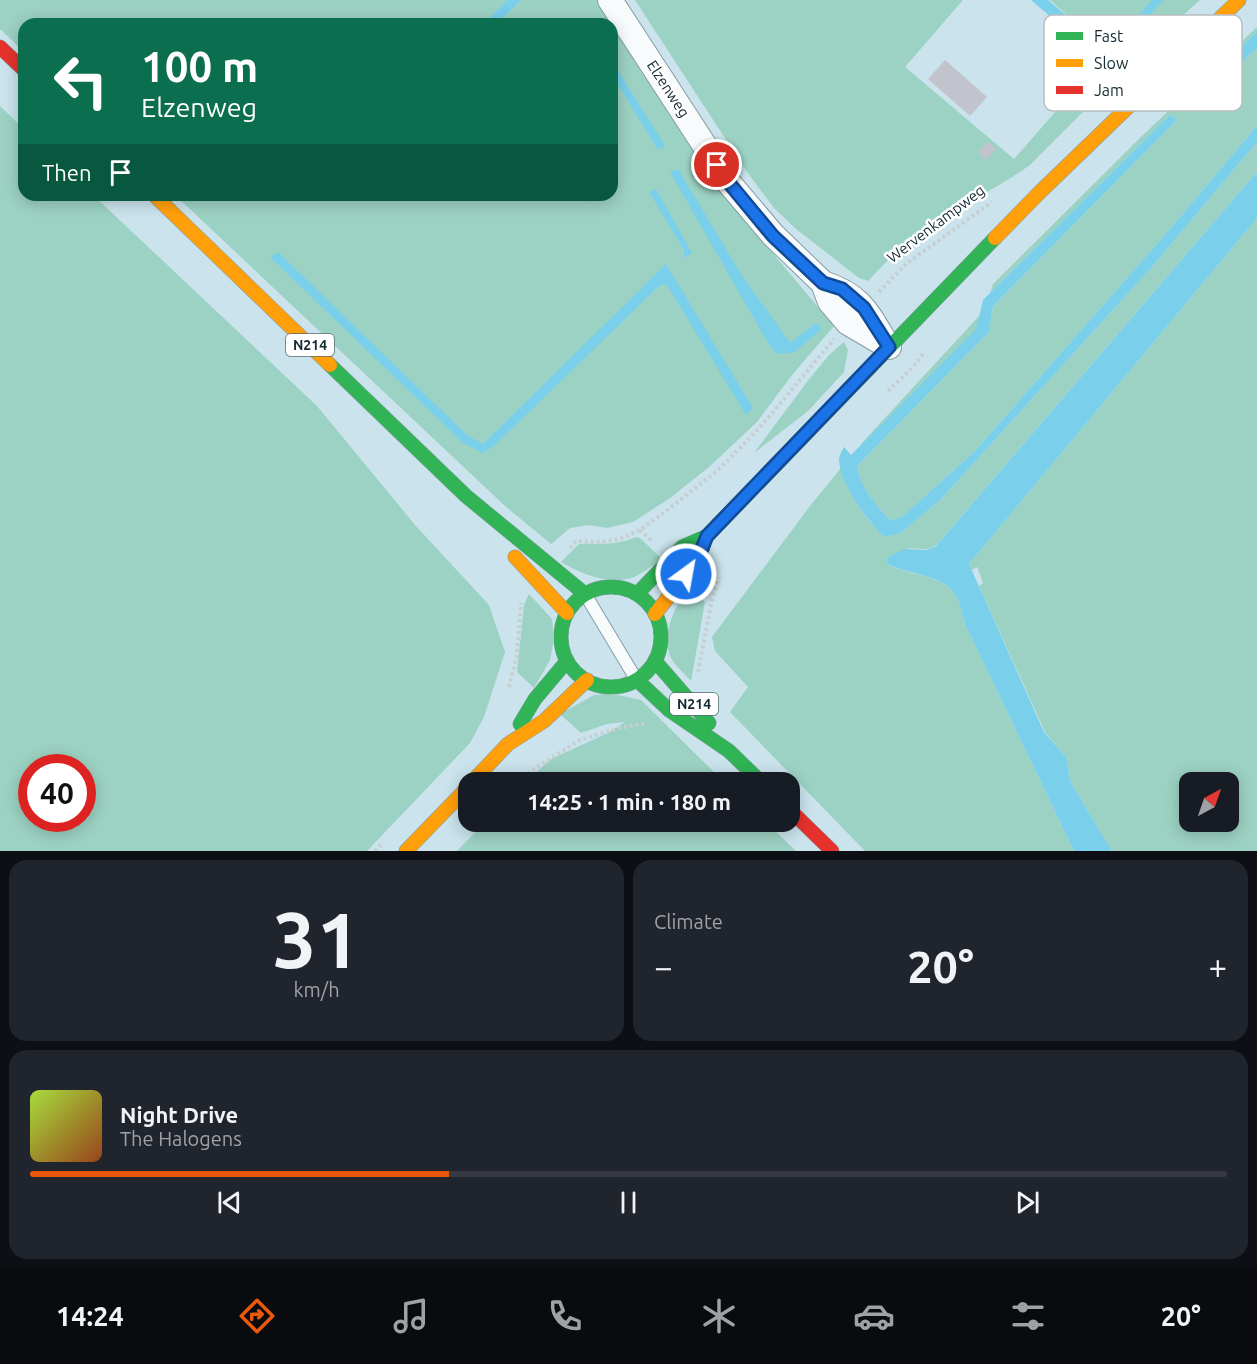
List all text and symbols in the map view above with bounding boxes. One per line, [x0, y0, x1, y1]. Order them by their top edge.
legend [1044, 15, 1242, 111]
text: Fast [1094, 27, 1124, 45]
icon: left [42, 42, 120, 120]
text: 100 m [141, 43, 258, 90]
text: Slow [1094, 54, 1129, 72]
street label: Elzenweg [644, 57, 693, 120]
text: Jam [1094, 81, 1124, 99]
text: Elzenweg [141, 92, 257, 122]
pin [691, 139, 742, 190]
icon: arrive [700, 148, 733, 181]
icon: arrive [104, 156, 137, 189]
text: Then [42, 160, 92, 185]
street label: Wervenkampweg [884, 181, 988, 266]
road number: N214 [286, 334, 334, 356]
position arrow [654, 542, 718, 606]
road number: N214 [670, 693, 718, 715]
speed limit sign: 40 [18, 754, 96, 832]
north arrow [1179, 772, 1239, 832]
map controls [1179, 772, 1239, 832]
text: 14:25 · 1 min · 180 m [527, 789, 731, 814]
text: 31 [273, 895, 360, 983]
text: Climate [654, 910, 723, 933]
text: 20° [907, 941, 974, 992]
text: − [654, 948, 673, 985]
text: + [1208, 948, 1227, 985]
text: km/h [293, 978, 340, 1001]
text: Night Drive [120, 1102, 238, 1127]
text: The Halogens [120, 1127, 242, 1150]
icon: previous [213, 1186, 246, 1219]
icon: pause [612, 1186, 645, 1219]
icon: next [1011, 1186, 1044, 1219]
icon: directions [236, 1295, 278, 1337]
icon: music [390, 1295, 432, 1337]
icon: phone [544, 1295, 586, 1337]
icon: climate [698, 1295, 740, 1337]
icon: car [853, 1295, 895, 1337]
icon: filters [1007, 1295, 1049, 1337]
text: 14:24 [56, 1301, 124, 1331]
text: 20° [1161, 1301, 1201, 1331]

